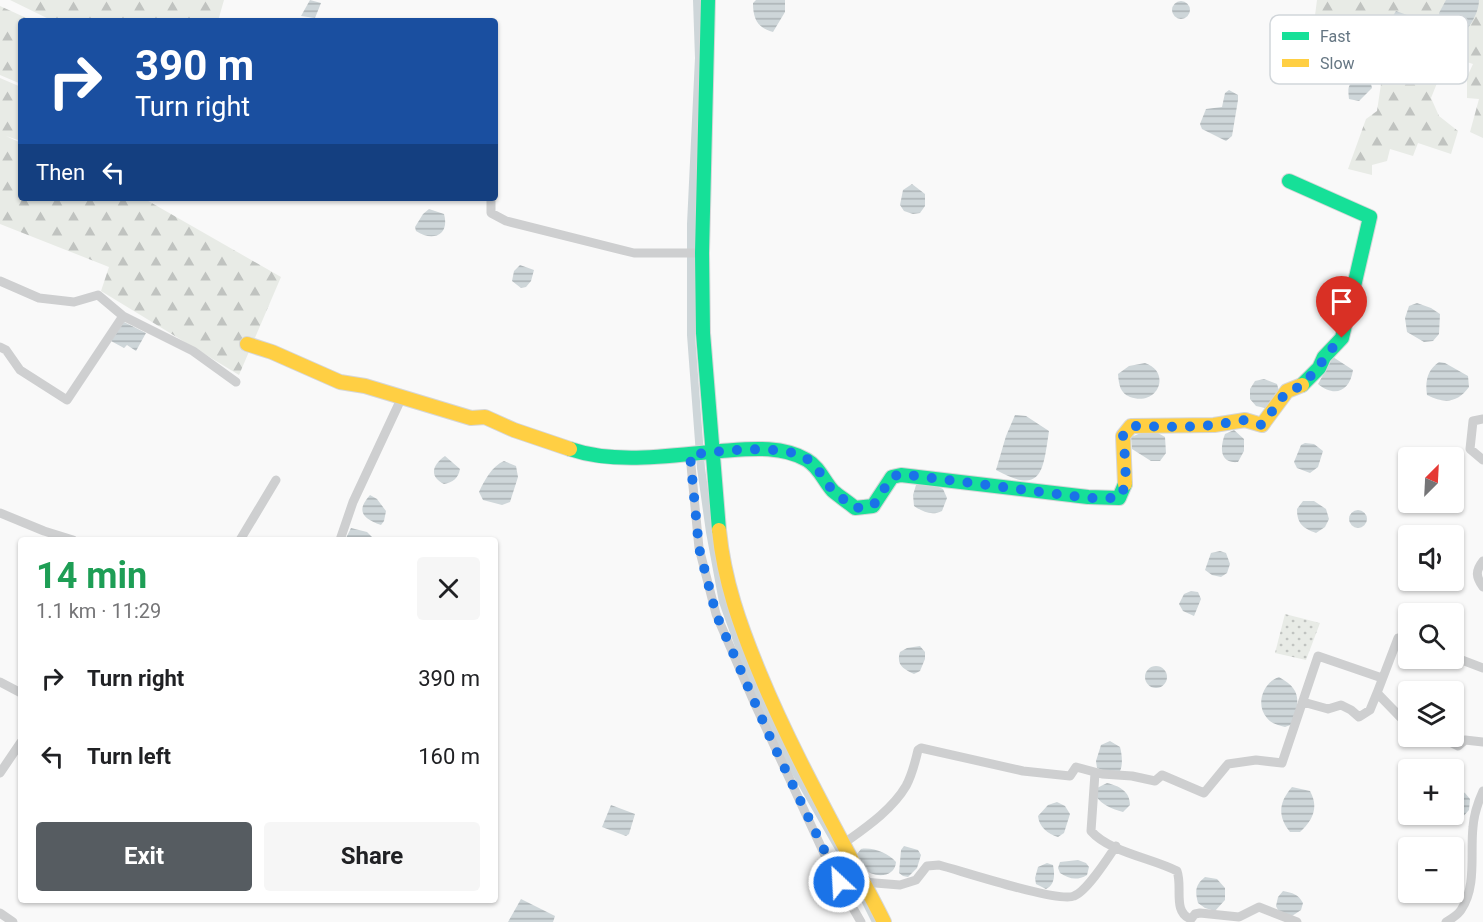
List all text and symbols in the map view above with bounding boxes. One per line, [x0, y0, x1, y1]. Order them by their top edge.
legend [1270, 15, 1468, 84]
text: Fast [1320, 27, 1351, 46]
text: 390 m [135, 41, 254, 90]
icon: right [36, 42, 114, 120]
text: Slow [1320, 54, 1355, 73]
text: Turn right [135, 91, 250, 123]
icon: left [97, 156, 130, 189]
text: Then [36, 160, 85, 185]
pin [1316, 276, 1367, 338]
icon: arrive [1325, 285, 1358, 318]
north arrow [1398, 447, 1464, 513]
map controls [1398, 447, 1464, 903]
button: sound [1398, 525, 1464, 591]
text: 14 min [36, 555, 147, 597]
button: close [417, 557, 480, 620]
text: 1.1 km · 11:29 [36, 599, 161, 623]
button: search [1398, 603, 1464, 669]
icon: right [36, 662, 69, 695]
text: Turn right [87, 666, 184, 691]
text: 390 m [418, 666, 480, 691]
button: layers [1398, 681, 1464, 747]
icon: left [36, 740, 69, 773]
text: Turn left [87, 744, 171, 769]
text: 160 m [418, 744, 480, 769]
button: + [1398, 759, 1464, 825]
button: Exit [36, 822, 252, 891]
button: Share [264, 822, 480, 891]
button: − [1398, 837, 1464, 903]
position arrow [807, 850, 871, 914]

